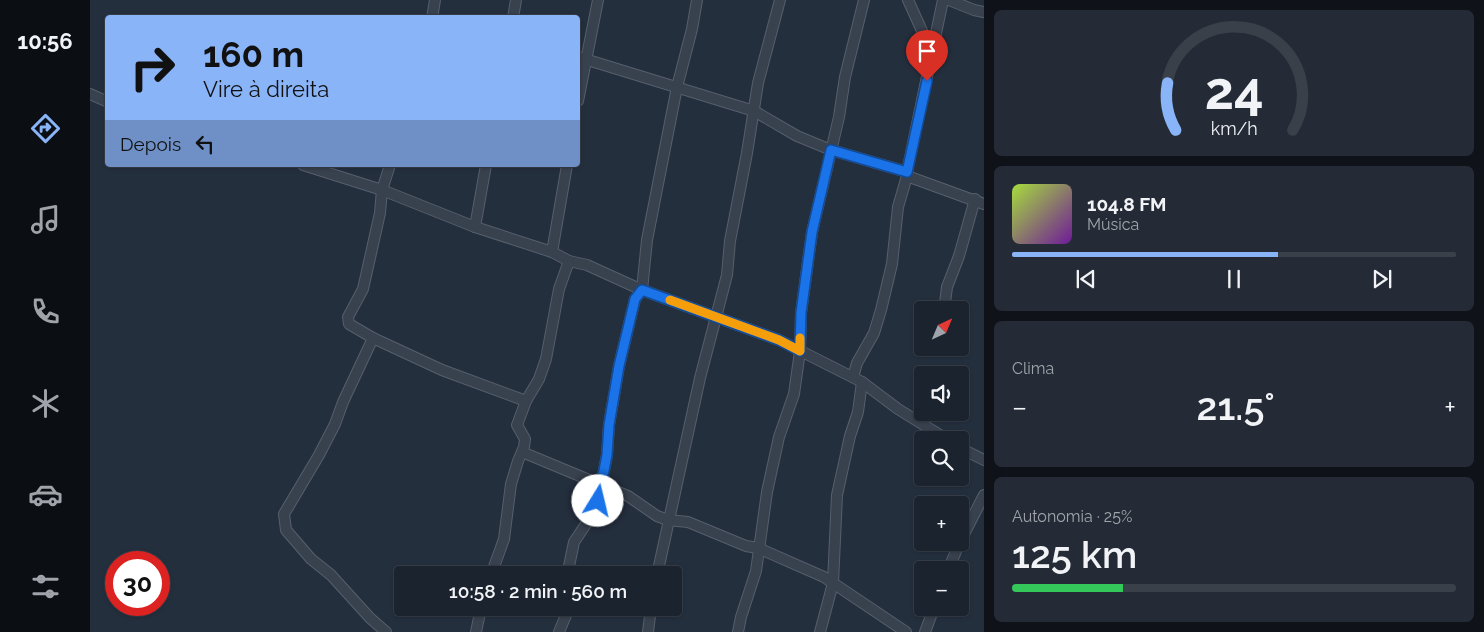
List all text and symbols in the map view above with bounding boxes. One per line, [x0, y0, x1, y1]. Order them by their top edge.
text: 10:56 [17, 28, 73, 54]
pin [906, 30, 948, 81]
text: 160 m [203, 34, 304, 75]
icon: right [120, 35, 185, 100]
icon: arrive [913, 37, 941, 65]
text: 24 [1204, 60, 1264, 121]
text: Vire à direita [203, 76, 329, 102]
icon: directions [28, 111, 63, 146]
text: km/h [1210, 118, 1258, 139]
icon: left [191, 130, 219, 158]
text: Depois [120, 133, 181, 155]
text: 104.8 FM [1087, 193, 1167, 215]
icon: music [28, 202, 63, 237]
text: Música [1087, 215, 1139, 234]
icon: previous [1072, 265, 1100, 293]
icon: pause [1220, 265, 1248, 293]
icon: next [1368, 265, 1396, 293]
icon: phone [28, 294, 63, 329]
north arrow [914, 301, 969, 356]
map controls [914, 301, 969, 616]
text: Clima [1012, 359, 1054, 378]
button: sound [914, 366, 969, 421]
text: 21.5° [1197, 384, 1275, 429]
icon: climate [28, 386, 63, 421]
text: − [1012, 391, 1027, 424]
text: + [1444, 391, 1456, 424]
button: search [914, 431, 969, 486]
position arrow [571, 474, 623, 526]
icon: car [28, 477, 63, 512]
button: + [914, 496, 969, 551]
text: Autonomia · 25% [1012, 507, 1132, 526]
text: 125 km [1012, 532, 1137, 577]
speed limit sign: 30 [105, 551, 170, 616]
button: − [914, 561, 969, 616]
icon: filters [28, 569, 63, 604]
text: 10:58 · 2 min · 560 m [449, 580, 627, 602]

